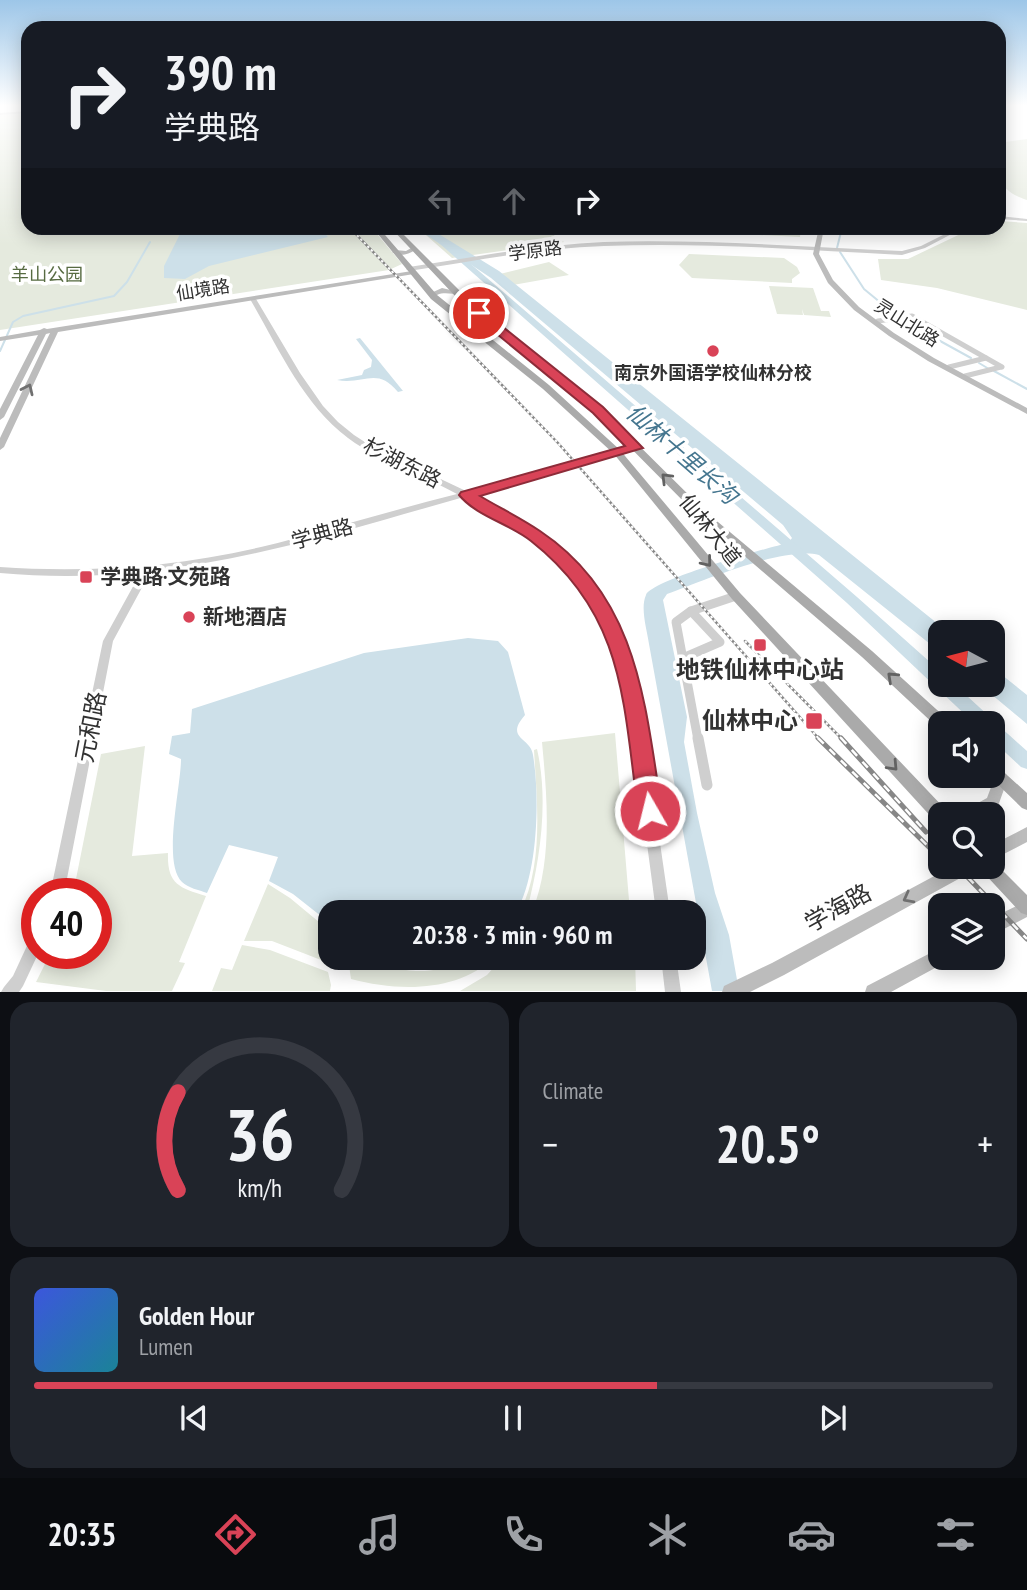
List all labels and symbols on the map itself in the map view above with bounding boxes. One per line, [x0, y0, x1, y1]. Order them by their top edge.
street label: 学原路 [507, 236, 563, 265]
park label: 羊山公园 [11, 263, 83, 286]
street label: 仙境路 [174, 274, 231, 305]
pin [449, 283, 509, 343]
street label: 灵山北路 [871, 294, 944, 351]
marker: 南京外国语学校仙林分校 [705, 343, 721, 359]
place label: 南京外国语学校仙林分校 [614, 361, 812, 384]
one-way arrow [19, 384, 33, 396]
water label: 仙林十里长沟 [621, 397, 746, 512]
street label: 杉湖东路 [359, 431, 446, 494]
one-way arrow [661, 474, 674, 487]
street label: 仙林大道 [673, 489, 747, 571]
street label: 学典路 [288, 512, 356, 555]
one-way arrow [699, 553, 711, 566]
place label: 学典路·文苑路 [100, 563, 230, 590]
marker: 学典路·文苑路 [78, 569, 94, 585]
place label: 新地酒店 [203, 603, 287, 630]
marker: 新地酒店 [181, 609, 197, 625]
north arrow [928, 620, 1004, 696]
marker: 地铁仙林中心站 [752, 637, 768, 653]
place label: 地铁仙林中心站 [676, 654, 844, 685]
one-way arrow [887, 672, 900, 685]
street label: 元和路 [68, 689, 113, 765]
place label: 仙林中心 [702, 705, 798, 736]
marker: 仙林中心 [804, 711, 824, 731]
one-way arrow [885, 758, 898, 771]
position arrow [613, 774, 687, 848]
street label: 学海路 [799, 877, 877, 939]
speed limit sign: 40 [21, 878, 112, 969]
one-way arrow [903, 890, 915, 903]

